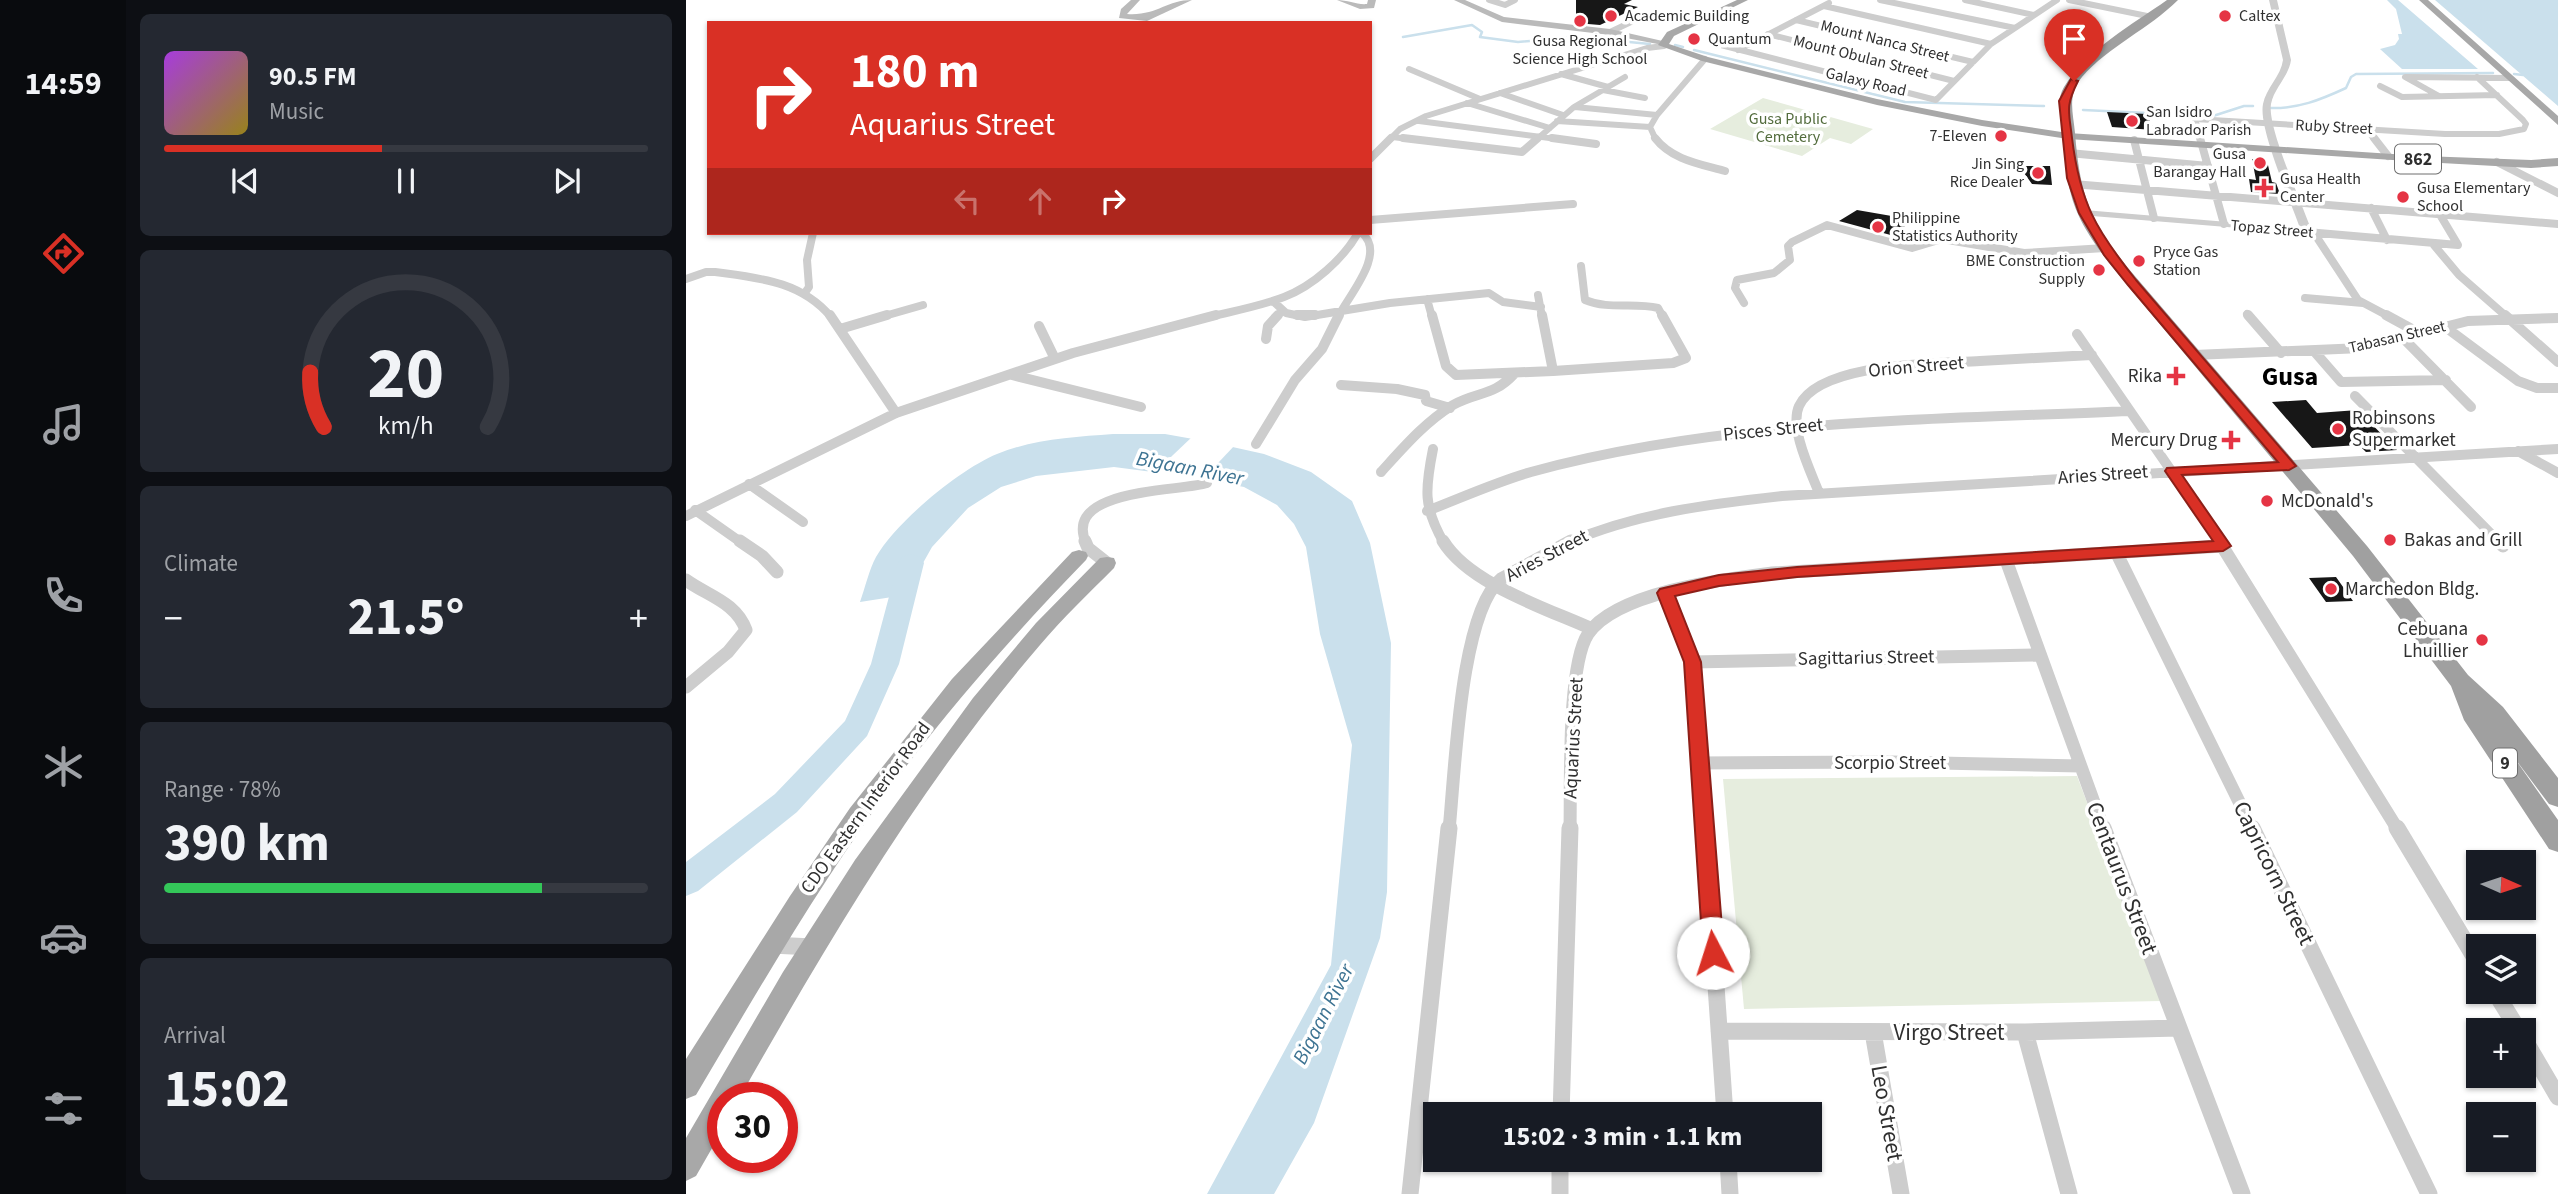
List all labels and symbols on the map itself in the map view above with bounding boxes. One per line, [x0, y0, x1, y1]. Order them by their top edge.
place label: Academic Building [1625, 5, 1749, 27]
place label: Caltex [2239, 5, 2280, 27]
marker: Academic Building [1603, 8, 1619, 24]
marker: Caltex [2217, 8, 2233, 24]
pin [2044, 9, 2104, 81]
marker: Gusa Regional Science High School [1572, 13, 1588, 29]
street label: Mount Nanca Street [1818, 14, 1952, 68]
place label: Quantum [1708, 28, 1772, 50]
place label: Gusa Regional Science High School [1513, 30, 1647, 70]
street label: Mount Obulan Street [1791, 30, 1932, 85]
marker: Quantum [1686, 31, 1702, 47]
street label: Galaxy Road [1823, 62, 1909, 102]
place label: San Isidro Labrador Parish [2146, 101, 2252, 141]
park label: Gusa Public Cemetery [1749, 108, 1827, 148]
marker: San Isidro Labrador Parish [2124, 113, 2140, 129]
street label: Ruby Street [2295, 114, 2374, 140]
place label: 7-Eleven [1929, 125, 1987, 147]
marker: 7-Eleven [1993, 128, 2009, 144]
place label: Gusa Barangay Hall [2153, 143, 2246, 183]
road number: 862 [2395, 144, 2441, 174]
place label: Jin Sing Rice Dealer [1950, 153, 2024, 193]
marker: Gusa Barangay Hall [2252, 155, 2268, 171]
marker: Jin Sing Rice Dealer [2030, 165, 2046, 181]
place label: Gusa Health Center [2280, 168, 2361, 208]
place label: Gusa Elementary School [2417, 177, 2531, 217]
marker: Gusa Health Center [2254, 178, 2274, 198]
marker: Gusa Elementary School [2395, 189, 2411, 205]
place label: Philippine Statistics Authority [1892, 207, 2018, 247]
street label: Topaz Street [2230, 214, 2315, 244]
marker: Philippine Statistics Authority [1870, 219, 1886, 235]
place label: Pryce Gas Station [2153, 241, 2218, 281]
place label: BME Construction Supply [1966, 250, 2086, 290]
marker: Pryce Gas Station [2131, 253, 2147, 269]
marker: BME Construction Supply [2091, 262, 2107, 278]
street label: Tabasan Street [2346, 315, 2448, 359]
street label: Orion Street [1867, 349, 1966, 385]
district label: Gusa [2262, 358, 2318, 395]
place label: Rika [2128, 363, 2162, 390]
marker: Rika [2168, 368, 2184, 384]
place label: Robinsons Supermarket [2352, 405, 2456, 454]
street label: Pisces Street [1722, 411, 1825, 449]
marker: Robinsons Supermarket [2330, 421, 2346, 437]
place label: Mercury Drug [2110, 427, 2217, 454]
marker: Mercury Drug [2223, 432, 2239, 448]
water label: Bigaan River [1134, 443, 1247, 493]
street label: Aries Street [2057, 458, 2150, 492]
place label: McDonald's [2281, 488, 2373, 515]
marker: McDonald's [2259, 493, 2275, 509]
street label: Aries Street [1501, 523, 1594, 589]
place label: Bakas and Grill [2404, 527, 2522, 554]
marker: Bakas and Grill [2382, 532, 2398, 548]
place label: Marchedon Bldg. [2345, 576, 2479, 603]
marker: Marchedon Bldg. [2323, 581, 2339, 597]
place label: Cebuana Lhuillier [2397, 616, 2468, 665]
marker: Cebuana Lhuillier [2474, 632, 2490, 648]
street label: Sagittarius Street [1797, 643, 1935, 673]
street label: Aquarius Street [1557, 676, 1591, 799]
street label: CDO Eastern Interior Road [794, 717, 938, 899]
road number: 9 [2493, 748, 2517, 778]
street label: Scorpio Street [1834, 750, 1947, 777]
street label: Capricorn Street [2225, 795, 2323, 951]
street label: Centaurus Street [2078, 797, 2166, 959]
north arrow [2466, 850, 2536, 920]
position arrow [1676, 916, 1750, 990]
water label: Bigaan River [1285, 958, 1361, 1069]
street label: Virgo Street [1893, 1016, 2005, 1049]
street label: Leo Street [1862, 1062, 1912, 1164]
speed limit sign: 30 [707, 1082, 798, 1173]

